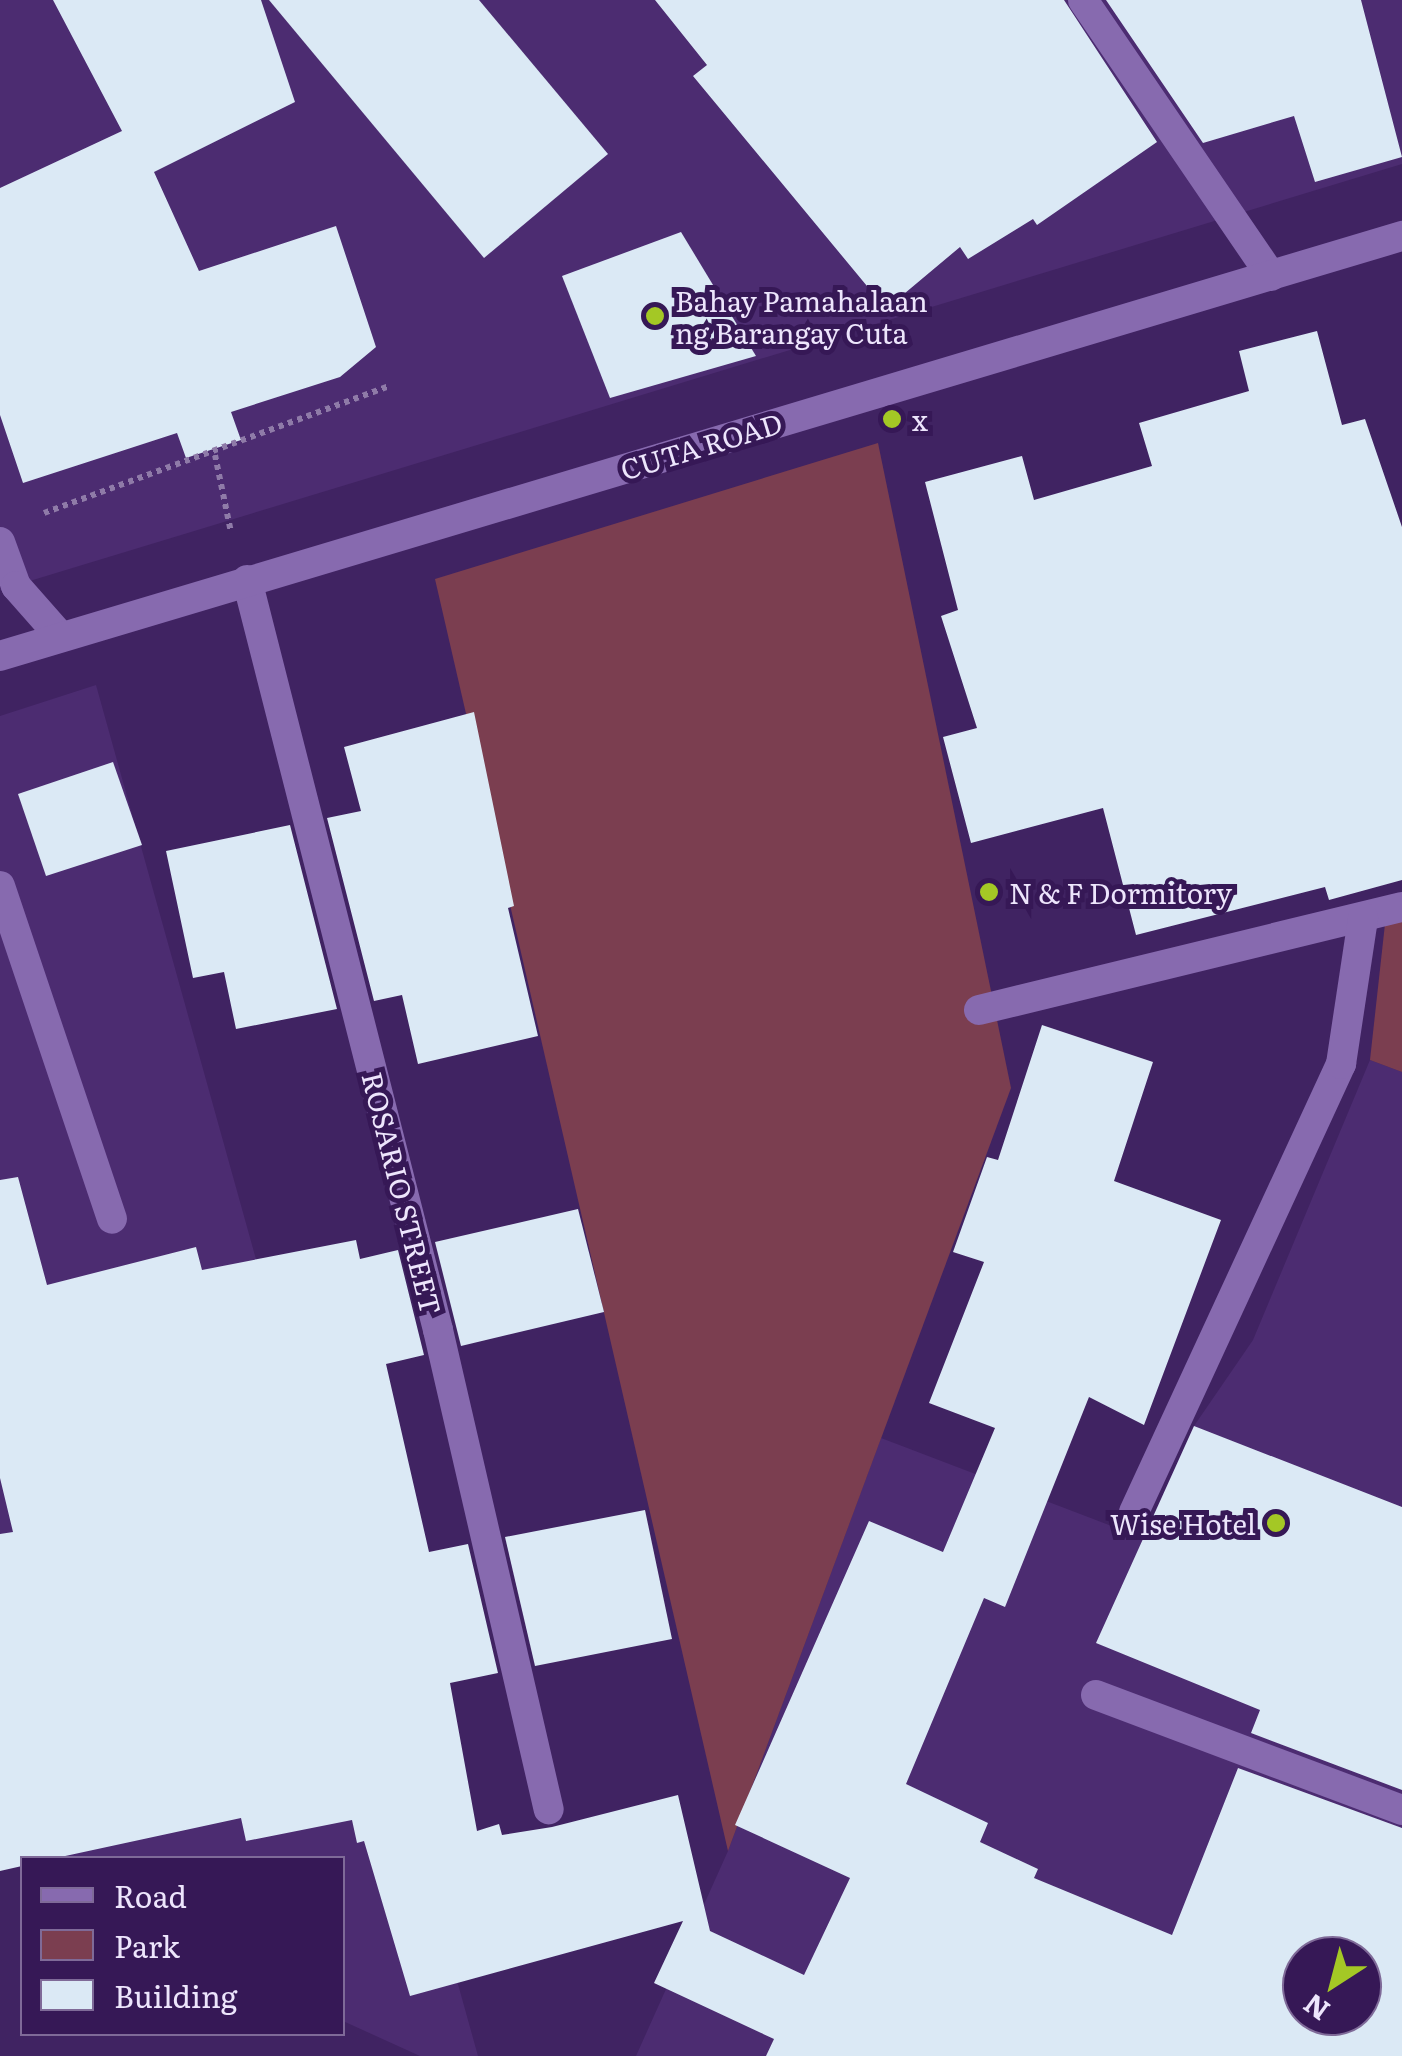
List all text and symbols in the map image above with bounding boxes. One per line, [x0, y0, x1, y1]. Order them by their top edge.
place label: Bahay Pamahalaan ng Barangay Cuta [675, 283, 928, 349]
marker: Bahay Pamahalaan ng Barangay Cuta [644, 305, 666, 327]
place label: x [912, 402, 928, 436]
street label: CUTA ROAD [616, 404, 786, 486]
marker: x [881, 408, 903, 430]
place label: N & F Dormitory [1009, 875, 1232, 909]
marker: N & F Dormitory [978, 881, 1000, 903]
street label: ROSARIO STREET [357, 1068, 449, 1318]
place label: Wise Hotel [1110, 1506, 1256, 1540]
marker: Wise Hotel [1265, 1512, 1287, 1534]
legend [20, 1856, 345, 2036]
text: Road [114, 1873, 187, 1917]
text: Park [114, 1923, 180, 1967]
north arrow [1282, 1936, 1382, 2036]
text: Building [114, 1973, 238, 2017]
text: N [1294, 1985, 1337, 2033]

